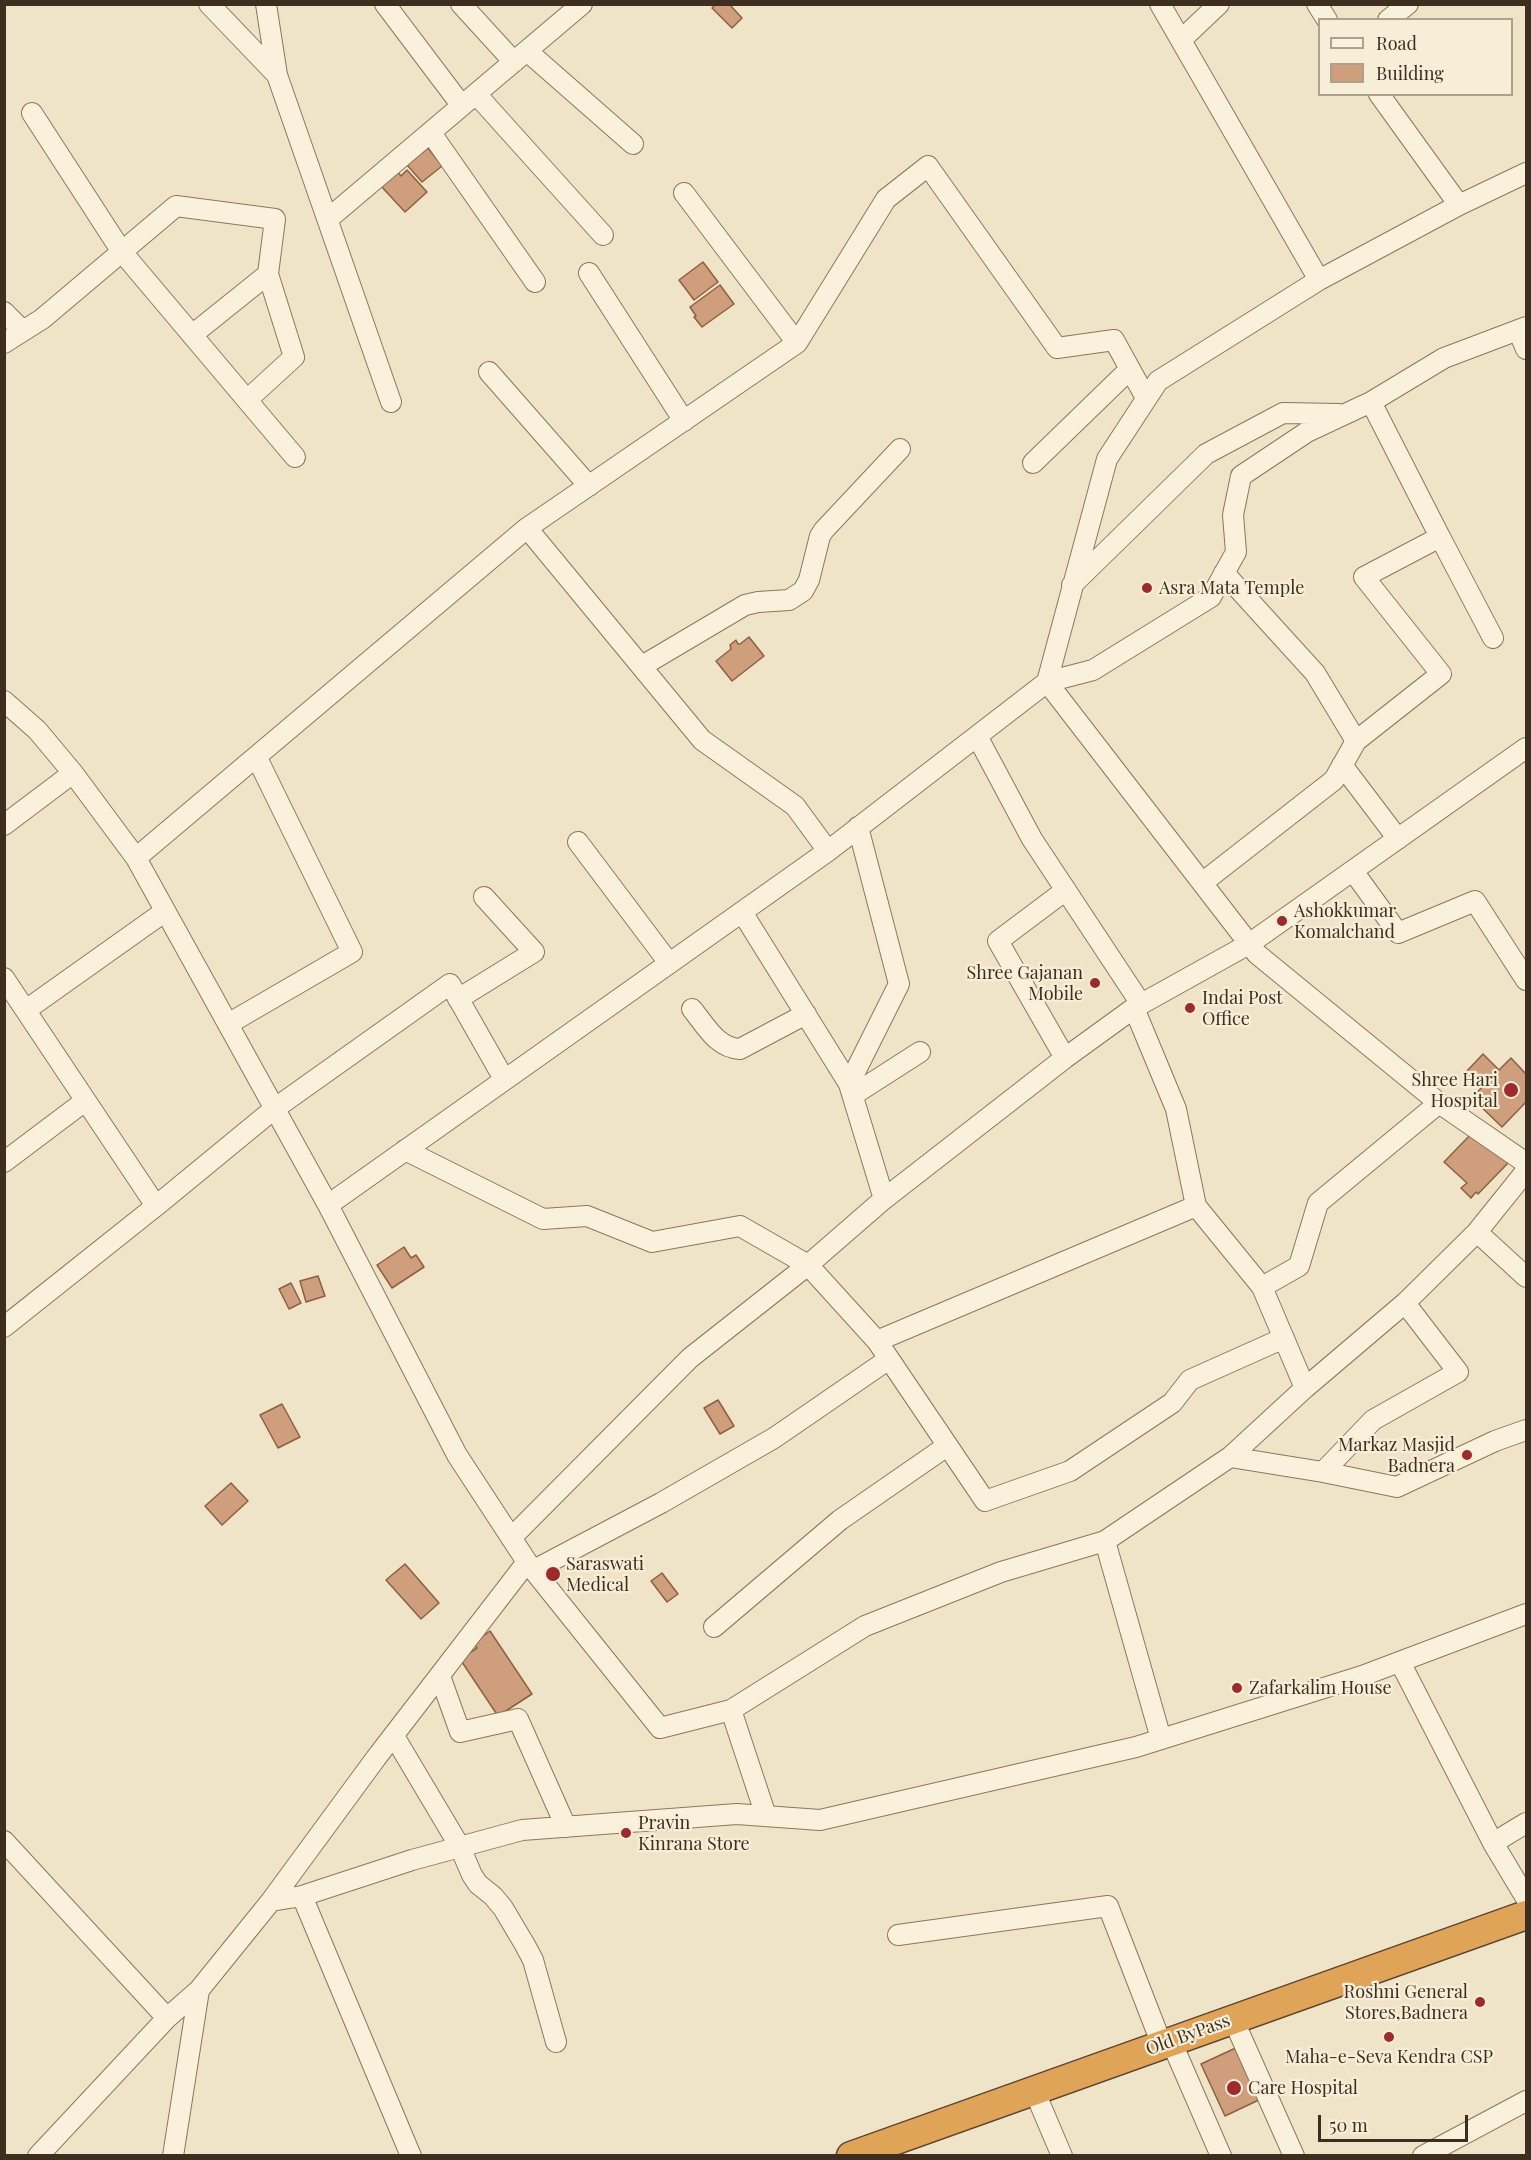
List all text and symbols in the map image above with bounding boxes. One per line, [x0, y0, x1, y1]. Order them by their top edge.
legend [1318, 18, 1513, 96]
text: Road [1376, 31, 1417, 55]
text: Building [1376, 61, 1444, 85]
place label: Asra Mata Temple [1159, 577, 1304, 599]
marker: Asra Mata Temple [1140, 581, 1154, 595]
place label: Ashokkumar Komalchand [1294, 900, 1396, 942]
marker: Ashokkumar Komalchand [1275, 914, 1289, 928]
place label: Shree Gajanan Mobile [967, 962, 1083, 1004]
marker: Shree Gajanan Mobile [1088, 976, 1102, 990]
place label: Indai Post Office [1202, 987, 1283, 1030]
marker: Indai Post Office [1183, 1001, 1197, 1015]
place label: Shree Hari Hospital [1412, 1069, 1498, 1112]
marker: Shree Hari Hospital [1502, 1081, 1520, 1099]
place label: Markaz Masjid Badnera [1338, 1434, 1455, 1476]
marker: Markaz Masjid Badnera [1460, 1448, 1474, 1462]
place label: Saraswati Medical [566, 1553, 644, 1596]
marker: Saraswati Medical [544, 1565, 562, 1583]
place label: Zafarkalim House [1249, 1677, 1392, 1699]
marker: Zafarkalim House [1230, 1681, 1244, 1695]
place label: Pravin Kinrana Store [638, 1812, 750, 1854]
marker: Pravin Kinrana Store [619, 1826, 633, 1840]
place label: Roshni General Stores,Badnera [1344, 1981, 1468, 2024]
marker: Roshni General Stores,Badnera [1473, 1995, 1487, 2009]
street label: Old ByPass [1143, 2010, 1233, 2060]
marker: Maha-e-Seva Kendra CSP [1382, 2030, 1396, 2044]
place label: Maha-e-Seva Kendra CSP [1285, 2046, 1493, 2068]
place label: Care Hospital [1248, 2077, 1358, 2099]
marker: Care Hospital [1225, 2079, 1243, 2097]
scale bar [1321, 2103, 1471, 2141]
text: 50 m [1329, 2113, 1368, 2137]

